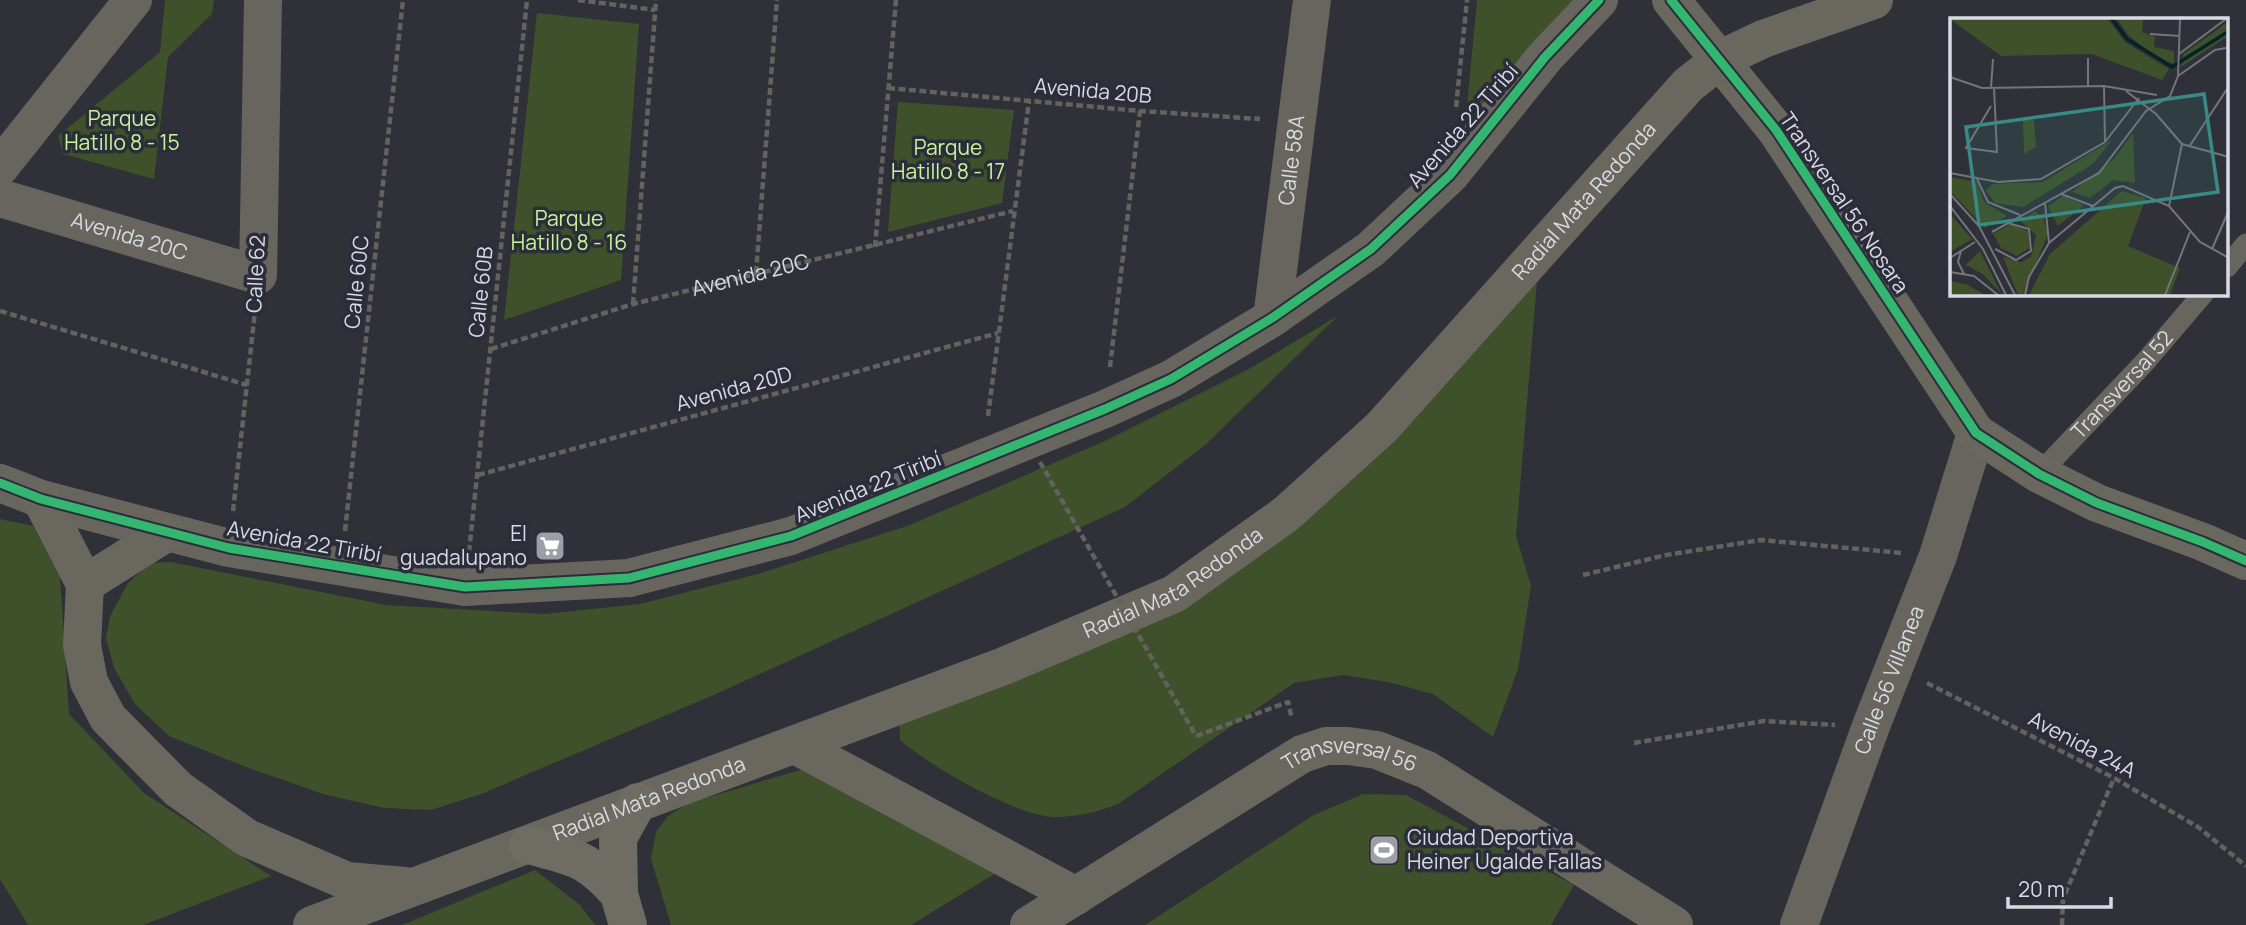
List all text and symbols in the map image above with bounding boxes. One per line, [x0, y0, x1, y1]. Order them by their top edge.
inset map [1950, 18, 2228, 296]
street label: Avenida 22 Tiribí [1401, 57, 1524, 193]
street label: Avenida 20B [1033, 71, 1153, 109]
park label: Parque Hatillo 8 - 15 [64, 104, 180, 156]
street label: Transversal 56 Nosara [1774, 107, 1916, 298]
street label: Calle 58A [1271, 113, 1310, 207]
street label: Radial Mata Redonda [1505, 115, 1662, 286]
park label: Parque Hatillo 8 - 17 [891, 133, 1005, 185]
park label: Parque Hatillo 8 - 16 [511, 204, 627, 256]
street label: Avenida 20C [68, 205, 191, 266]
street label: Calle 62 [239, 234, 271, 314]
street label: Calle 60C [337, 234, 375, 330]
street label: Calle 60B [461, 245, 499, 339]
street label: Avenida 20C [689, 246, 812, 302]
street label: Transversal 52 [2064, 324, 2179, 445]
street label: Avenida 20D [673, 359, 795, 417]
street label: Avenida 22 Tiribí [790, 444, 945, 528]
street label: Avenida 22 Tiribí [225, 514, 383, 568]
place label: El guadalupano [400, 519, 527, 571]
street label: Radial Mata Redonda [1079, 520, 1268, 644]
supermarket icon: El guadalupano [533, 529, 567, 563]
street label: Calle 56 Villanea [1847, 601, 1930, 758]
street label: Avenida 24A [2024, 704, 2141, 784]
text: Transversal 56 [1276, 730, 1422, 778]
street label: Radial Mata Redonda [549, 749, 749, 847]
street label: Transversal 56 [1281, 757, 1421, 783]
place label: Ciudad Deportiva Heiner Ugalde Fallas [1407, 823, 1602, 875]
sports icon: Ciudad Deportiva Heiner Ugalde Fallas [1367, 833, 1401, 867]
scale bar [2008, 866, 2111, 910]
text: 20 m [2018, 875, 2065, 903]

